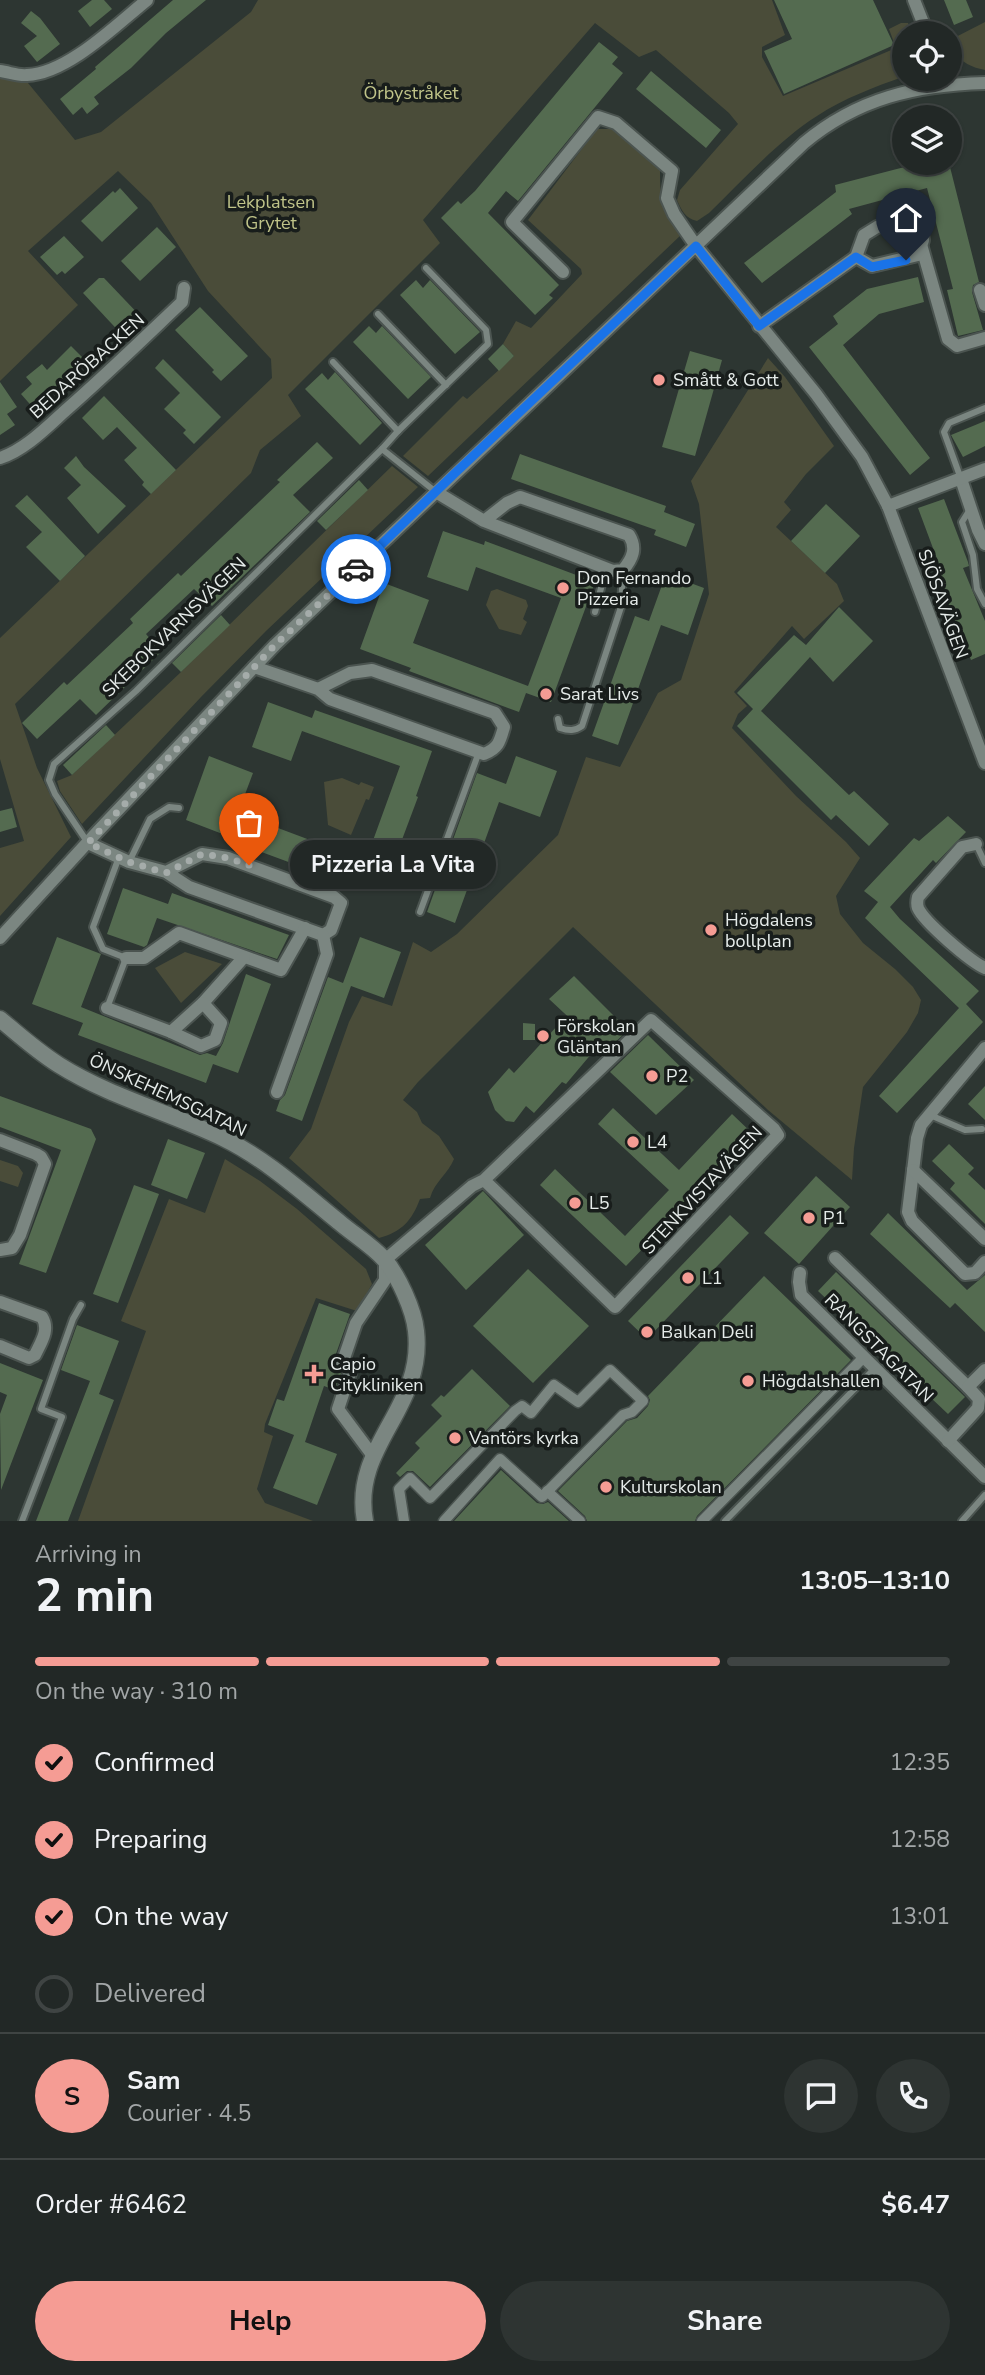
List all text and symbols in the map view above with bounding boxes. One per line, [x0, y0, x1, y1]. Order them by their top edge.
map controls [892, 21, 962, 175]
button: locate [892, 21, 962, 91]
park label: Örbystråket [363, 81, 459, 105]
button: layers [892, 105, 962, 175]
pin [876, 188, 936, 260]
park label: Lekplatsen Grytet [227, 190, 315, 235]
icon: home [887, 199, 925, 237]
street label: BEDARÖBACKEN [24, 308, 150, 424]
place label: Smått & Gott [673, 368, 779, 392]
marker: Smått & Gott [651, 372, 667, 388]
courier [321, 534, 391, 604]
street label: SJÖSAVÄGEN [912, 546, 974, 662]
icon: car [337, 550, 375, 588]
street label: SKEBOKVARNSVÄGEN [97, 552, 251, 702]
place label: Don Fernando Pizzeria [577, 566, 691, 611]
marker: Don Fernando Pizzeria [555, 580, 571, 596]
place label: Sarat Livs [560, 682, 639, 706]
marker: Sarat Livs [538, 686, 554, 702]
pin [219, 793, 279, 865]
icon: bag [230, 804, 268, 842]
callout: Pizzeria La Vita [291, 840, 498, 890]
text: Pizzeria La Vita [311, 849, 475, 880]
place label: Högdalens bollplan [725, 908, 813, 953]
marker: Högdalens bollplan [703, 922, 719, 938]
place label: Förskolan Gläntan [557, 1014, 635, 1059]
marker: Förskolan Gläntan [535, 1028, 551, 1044]
street label: ÖNSKEHEMSGATAN [85, 1048, 251, 1142]
place label: P2 [666, 1064, 688, 1088]
marker: P2 [644, 1068, 660, 1084]
street label: STENKVISTAVÄGEN [636, 1121, 768, 1259]
place label: L4 [647, 1130, 668, 1154]
marker: L4 [625, 1134, 641, 1150]
place label: L5 [589, 1191, 610, 1215]
marker: L5 [567, 1195, 583, 1211]
place label: P1 [823, 1206, 845, 1230]
marker: P1 [801, 1210, 817, 1226]
place label: L1 [702, 1266, 723, 1290]
marker: L1 [680, 1270, 696, 1286]
street label: RANGSTAGATAN [819, 1288, 939, 1408]
place label: Balkan Deli [661, 1320, 754, 1344]
marker: Balkan Deli [639, 1324, 655, 1340]
place label: Capio Citykliniken [330, 1352, 423, 1397]
marker: Capio Citykliniken [304, 1364, 324, 1384]
place label: Högdalshallen [762, 1369, 880, 1393]
marker: Högdalshallen [740, 1373, 756, 1389]
place label: Vantörs kyrka [468, 1426, 579, 1450]
marker: Vantörs kyrka [447, 1430, 463, 1446]
place label: Kulturskolan [620, 1475, 722, 1499]
marker: Kulturskolan [598, 1479, 614, 1495]
text: Arriving in [35, 1539, 142, 1570]
text: 13:05–13:10 [799, 1563, 950, 1598]
text: 2 min [35, 1564, 154, 1627]
text: On the way · 310 m [35, 1676, 238, 1707]
icon: check [35, 1744, 73, 1782]
text: Confirmed [94, 1745, 215, 1780]
text: 12:35 [890, 1747, 950, 1778]
icon: check [35, 1821, 73, 1859]
text: Preparing [94, 1822, 207, 1857]
text: 12:58 [890, 1824, 950, 1855]
icon: check [35, 1898, 73, 1936]
text: On the way [94, 1899, 228, 1934]
text: 13:01 [890, 1901, 950, 1932]
text: Delivered [94, 1976, 206, 2011]
button: chat [784, 2059, 858, 2133]
button: phone [876, 2059, 950, 2133]
text: Sam [127, 2063, 180, 2098]
text: S [64, 2079, 80, 2114]
text: Courier · 4.5 [127, 2098, 251, 2129]
text: Order #6462 [35, 2187, 187, 2222]
text: $6.47 [881, 2187, 950, 2222]
button: Help [35, 2281, 486, 2361]
button: Share [500, 2281, 950, 2361]

